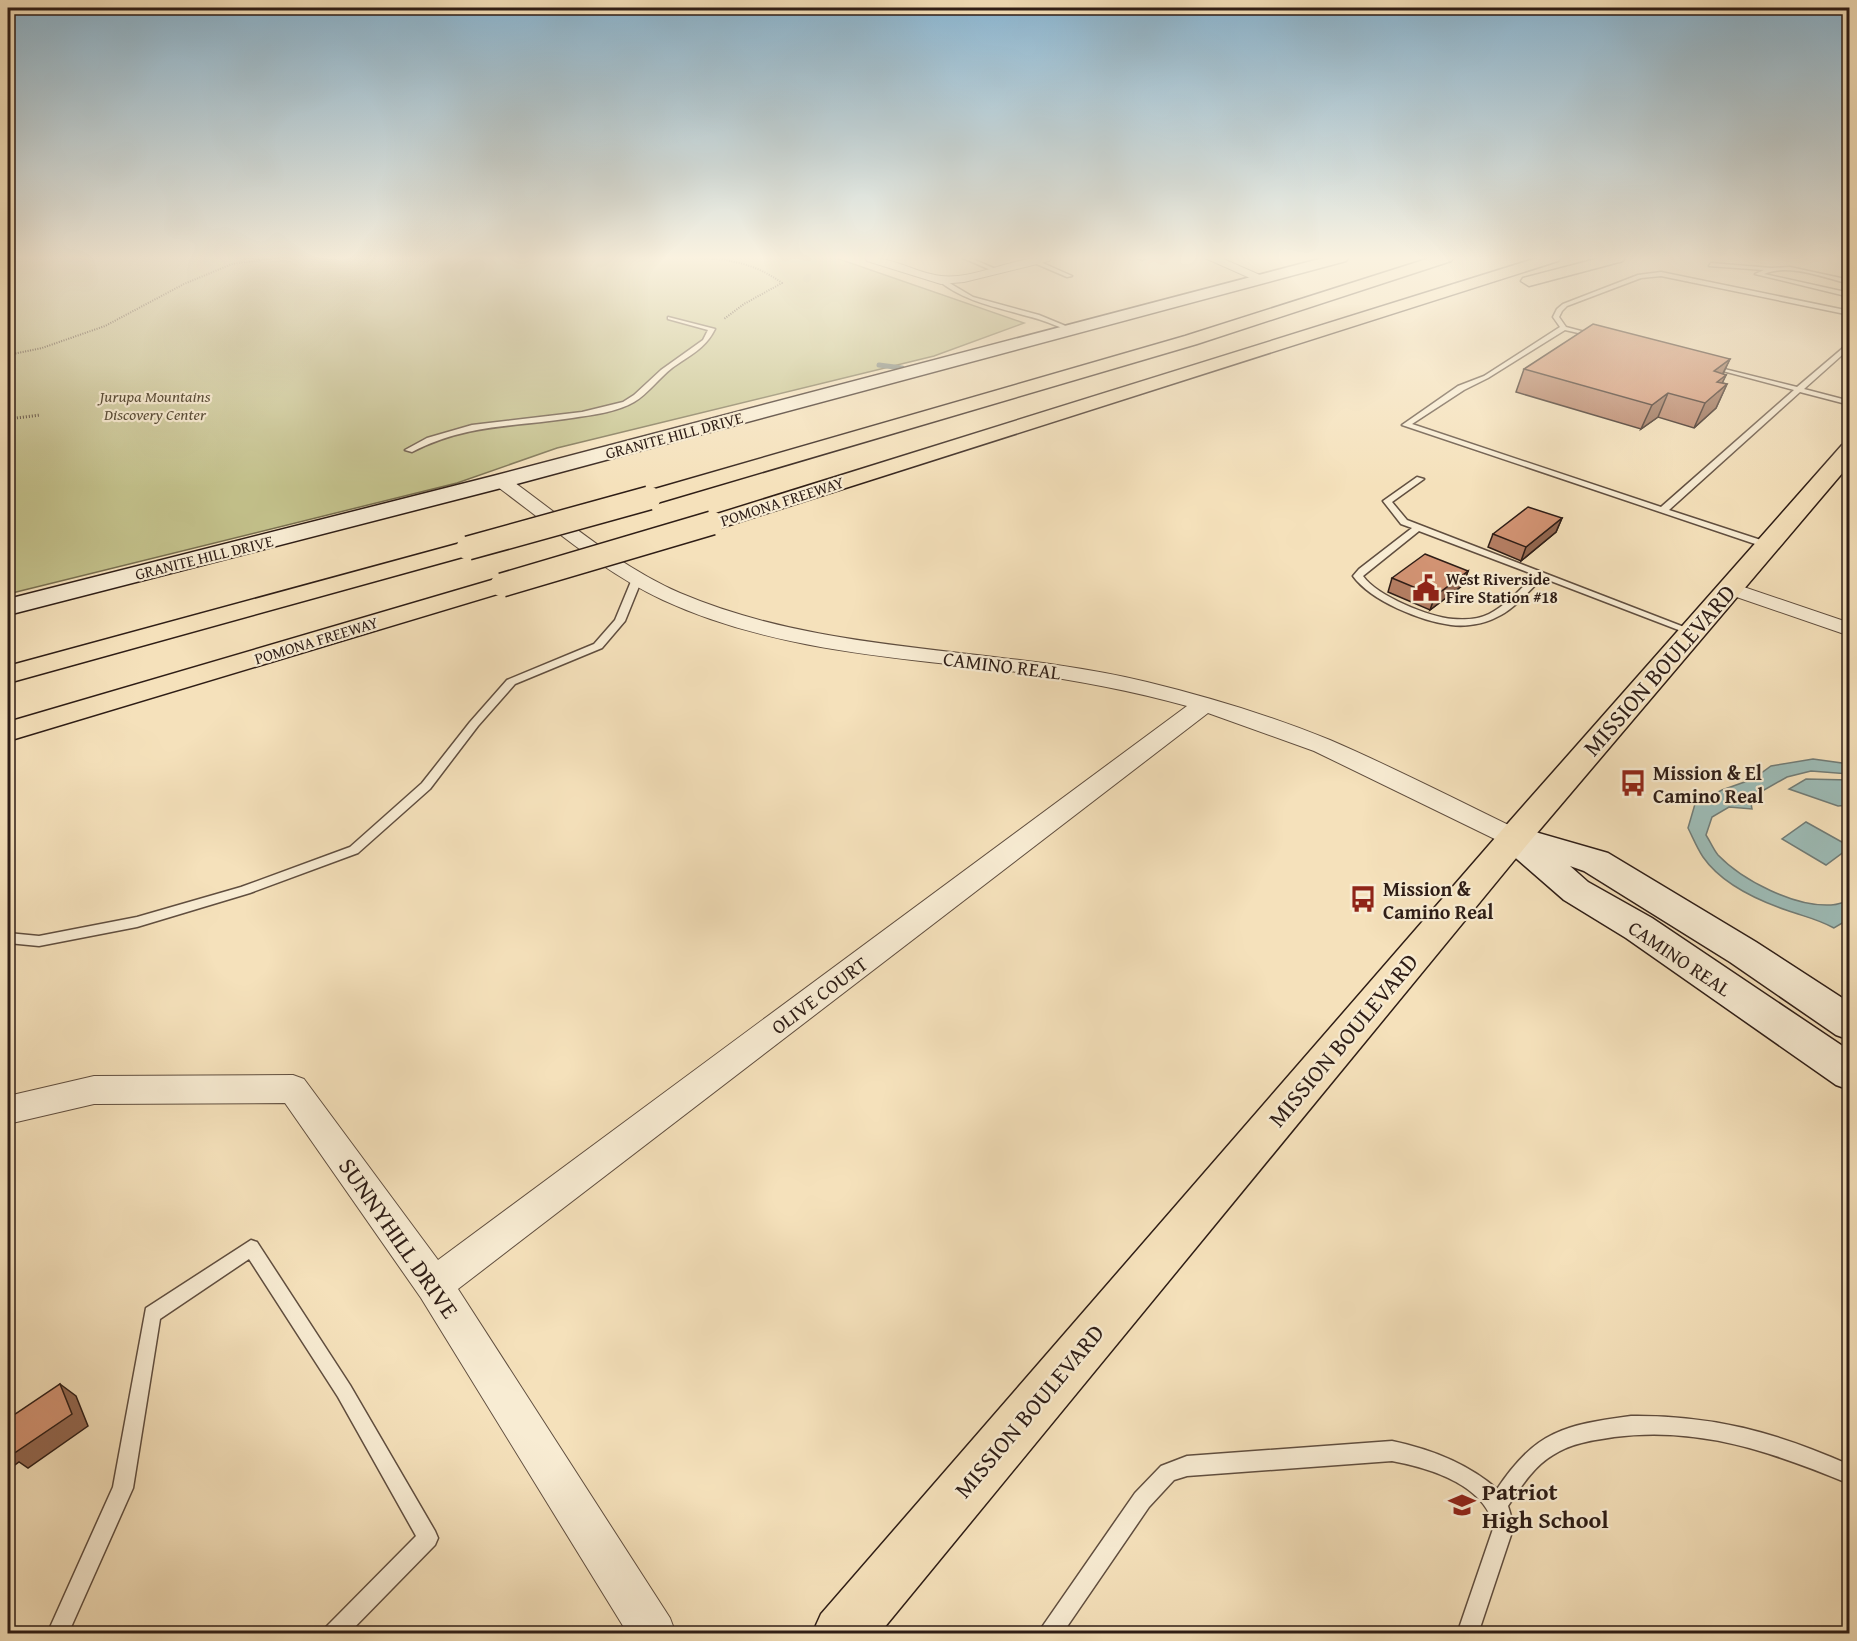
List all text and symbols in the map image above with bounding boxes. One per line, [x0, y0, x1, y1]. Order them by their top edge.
park label: Jurupa Mountains Discovery Center [97, 384, 211, 426]
street label: GRANITE HILL DRIVE [603, 405, 745, 465]
street label: POMONA FREEWAY [717, 470, 847, 532]
street label: GRANITE HILL DRIVE [133, 528, 275, 586]
place label: West Riverside Fire Station #18 [1446, 567, 1558, 609]
public building icon: West Riverside Fire Station #18 [1411, 573, 1441, 603]
street label: MISSION BOULEVARD [1574, 576, 1744, 764]
street label: POMONA FREEWAY [251, 610, 381, 670]
street label: CAMINO REAL [942, 643, 1063, 687]
place label: Mission & El Camino Real [1653, 758, 1763, 810]
bus stop icon: Mission & El Camino Real [1618, 768, 1648, 798]
place label: Mission & Camino Real [1383, 874, 1493, 926]
bus stop icon: Mission & Camino Real [1348, 884, 1378, 914]
street label: CAMINO REAL [1623, 913, 1737, 1003]
street label: MISSION BOULEVARD [1260, 945, 1426, 1135]
street label: OLIVE COURT [765, 949, 873, 1041]
street label: SUNNYHILL DRIVE [330, 1151, 468, 1325]
street label: MISSION BOULEVARD [946, 1316, 1112, 1506]
place label: Patriot High School [1482, 1474, 1609, 1537]
school or university icon: Patriot High School [1447, 1490, 1477, 1520]

